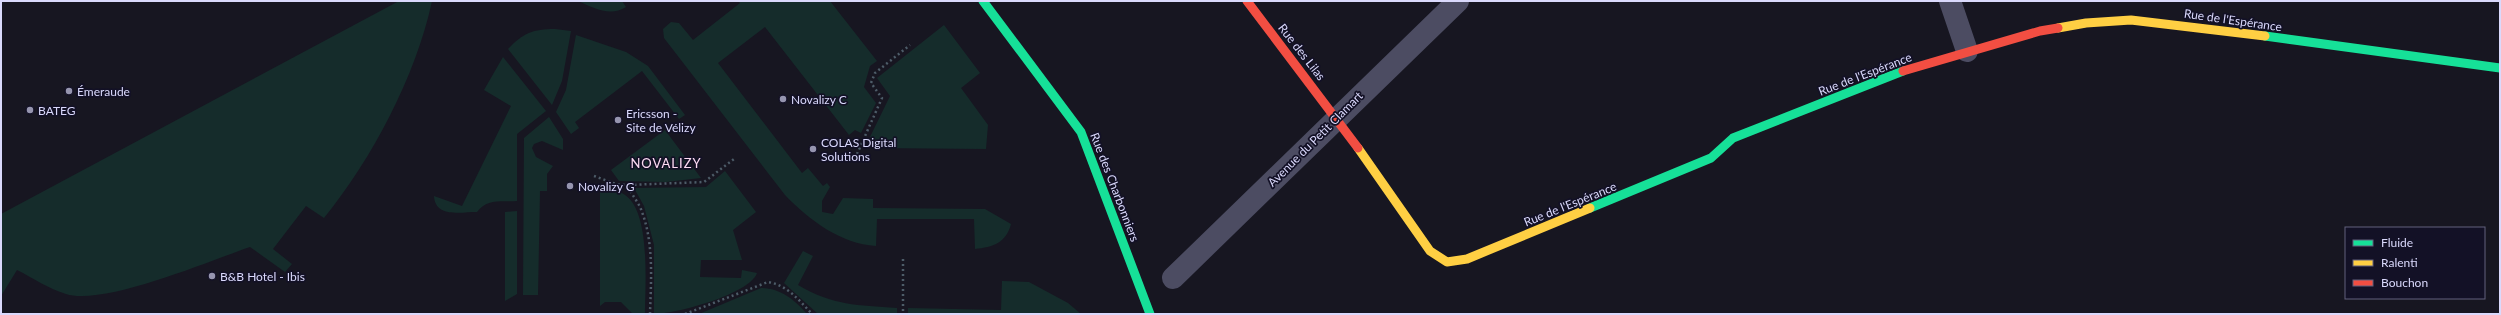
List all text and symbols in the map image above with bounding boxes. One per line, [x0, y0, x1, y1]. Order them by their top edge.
street label: Rue de l'Espérance [2183, 6, 2283, 34]
street label: Rue des Lilas [1275, 21, 1329, 83]
street label: Rue de l'Espérance [1816, 49, 1914, 99]
place label: Émeraude [77, 84, 130, 99]
marker: Émeraude [64, 86, 74, 96]
street label: Avenue du Petit Clamart [1264, 88, 1366, 190]
place label: Novalizy C [791, 92, 847, 107]
marker: Novalizy C [778, 94, 788, 104]
place label: BATEG [38, 103, 76, 118]
marker: BATEG [25, 105, 35, 115]
place label: Ericsson - Site de Vélizy [626, 106, 696, 135]
marker: Ericsson - Site de Vélizy [613, 115, 623, 125]
street label: Rue des Charbonniers [1087, 130, 1143, 244]
place label: COLAS Digital Solutions [821, 135, 896, 164]
marker: COLAS Digital Solutions [808, 144, 818, 154]
district label: NOVALIZY [630, 155, 702, 171]
place label: Novalizy G [578, 179, 635, 194]
street label: Rue de l'Espérance [1521, 179, 1619, 229]
marker: Novalizy G [565, 181, 575, 191]
legend [2345, 227, 2485, 299]
text: Fluide [2381, 235, 2413, 250]
text: Ralenti [2381, 255, 2418, 270]
place label: B&B Hotel - Ibis [220, 269, 305, 284]
marker: B&B Hotel - Ibis [207, 271, 217, 281]
text: Bouchon [2381, 275, 2428, 290]

